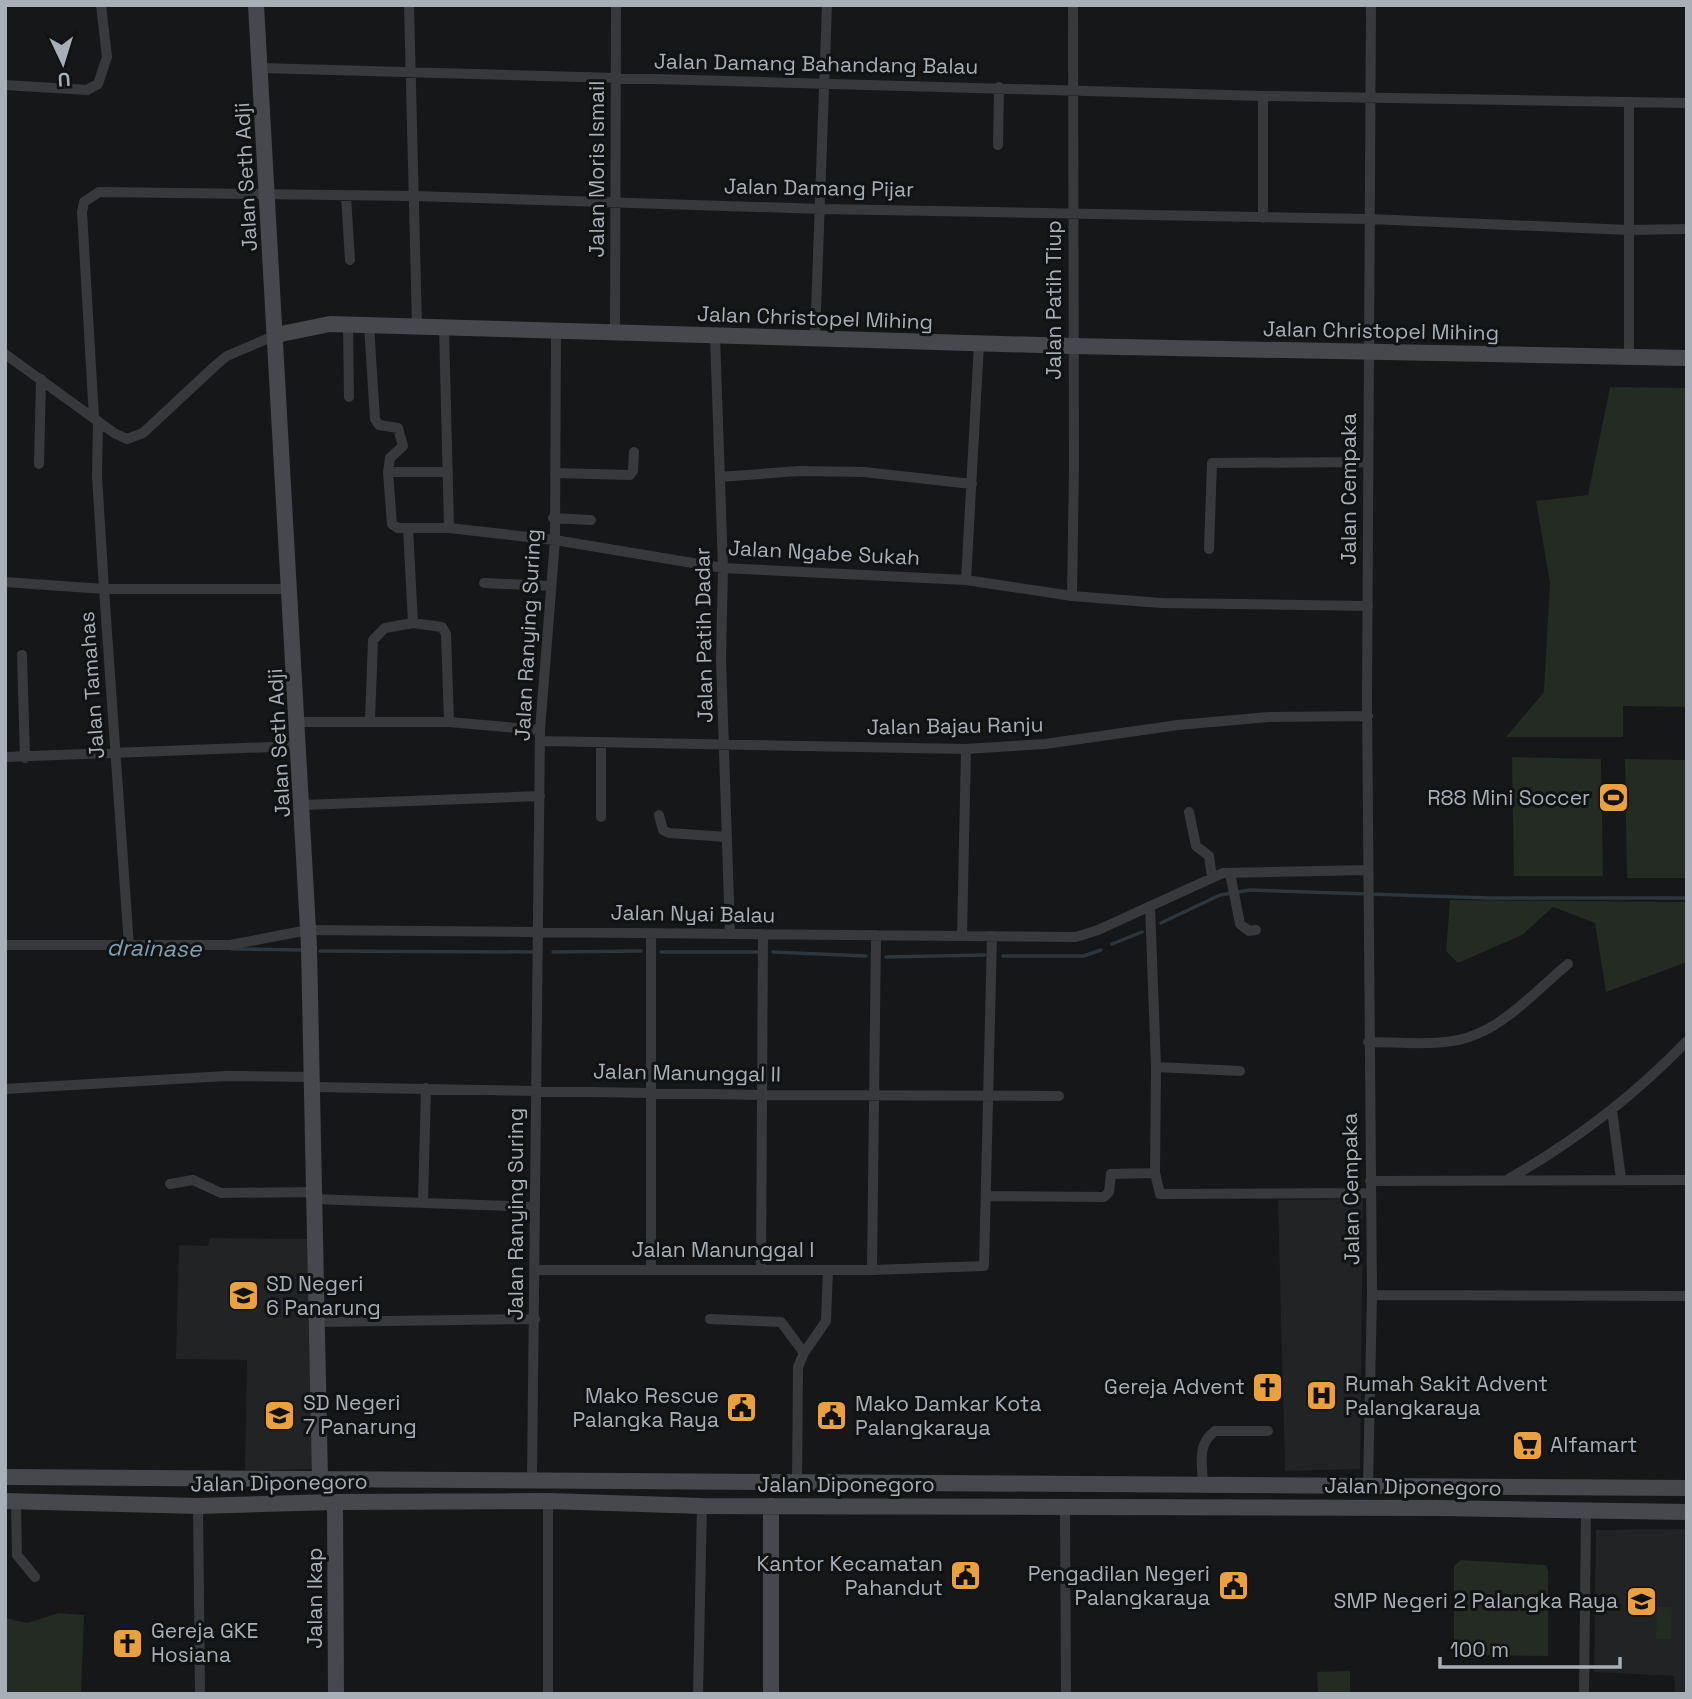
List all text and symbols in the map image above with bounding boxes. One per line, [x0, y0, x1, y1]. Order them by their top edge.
north arrow [28, 28, 98, 98]
street label: Jalan Damang Bahandang Balau [654, 47, 978, 80]
text: U [57, 67, 71, 92]
street label: Jalan Moris Ismail [583, 81, 610, 257]
street label: Jalan Seth Adji [228, 102, 263, 252]
street label: Jalan Damang Pijar [724, 172, 914, 203]
street label: Jalan Patih Tiup [1040, 220, 1067, 380]
street label: Jalan Christopel Mihing [697, 300, 934, 335]
street label: Jalan Christopel Mihing [1263, 315, 1499, 346]
street label: Jalan Cempaka [1335, 413, 1362, 565]
street label: Jalan Ranying Suring [508, 528, 547, 742]
street label: Jalan Ngabe Sukah [727, 534, 921, 571]
street label: Jalan Patih Dadar [688, 547, 719, 723]
street label: Jalan Tamahas [73, 610, 110, 760]
street label: Jalan Seth Adji [261, 668, 296, 818]
street label: Jalan Bajau Ranju [866, 710, 1044, 741]
sports icon: R88 Mini Soccer [1596, 781, 1630, 815]
place label: R88 Mini Soccer [1427, 784, 1590, 811]
street label: Jalan Nyai Balau [610, 899, 776, 928]
water label: drainase [106, 932, 203, 964]
street label: Jalan Manunggal II [593, 1057, 781, 1088]
street label: Jalan Ranying Suring [502, 1108, 529, 1320]
street label: Jalan Cempaka [1336, 1113, 1365, 1265]
street label: Jalan Manunggal I [632, 1236, 814, 1263]
place label: SD Negeri 6 Panarung [266, 1270, 381, 1321]
school or university icon: SD Negeri 6 Panarung [226, 1279, 260, 1313]
church icon: Gereja Advent [1251, 1370, 1285, 1404]
place label: Rumah Sakit Advent Palangkaraya [1345, 1370, 1548, 1421]
place label: Gereja Advent [1104, 1373, 1245, 1400]
hospital icon: Rumah Sakit Advent Palangkaraya [1305, 1379, 1339, 1413]
place label: Mako Rescue Palangka Raya [572, 1382, 719, 1433]
place label: SD Negeri 7 Panarung [303, 1389, 417, 1440]
place label: Mako Damkar Kota Palangkaraya [855, 1390, 1042, 1441]
public building icon: Mako Rescue Palangka Raya [725, 1391, 759, 1425]
school or university icon: SD Negeri 7 Panarung [263, 1398, 297, 1432]
public building icon: Mako Damkar Kota Palangkaraya [815, 1399, 849, 1433]
supermarket icon: Alfamart [1510, 1428, 1544, 1462]
place label: Alfamart [1550, 1431, 1637, 1458]
street label: Jalan Diponegoro [190, 1467, 368, 1498]
street label: Jalan Diponegoro [757, 1471, 935, 1498]
street label: Jalan Diponegoro [1324, 1471, 1502, 1502]
street label: Jalan Ikap [301, 1547, 328, 1649]
place label: Kantor Kecamatan Pahandut [756, 1550, 943, 1601]
public building icon: Kantor Kecamatan Pahandut [949, 1559, 983, 1593]
place label: Pengadilan Negeri Palangkaraya [1028, 1560, 1210, 1611]
public building icon: Pengadilan Negeri Palangkaraya [1216, 1569, 1250, 1603]
school or university icon: SMP Negeri 2 Palangka Raya [1624, 1584, 1658, 1618]
place label: SMP Negeri 2 Palangka Raya [1334, 1587, 1618, 1614]
place label: Gereja GKE Hosiana [151, 1617, 258, 1668]
church icon: Gereja GKE Hosiana [111, 1626, 145, 1660]
scale bar [1440, 1626, 1620, 1670]
text: 100 m [1450, 1636, 1509, 1663]

